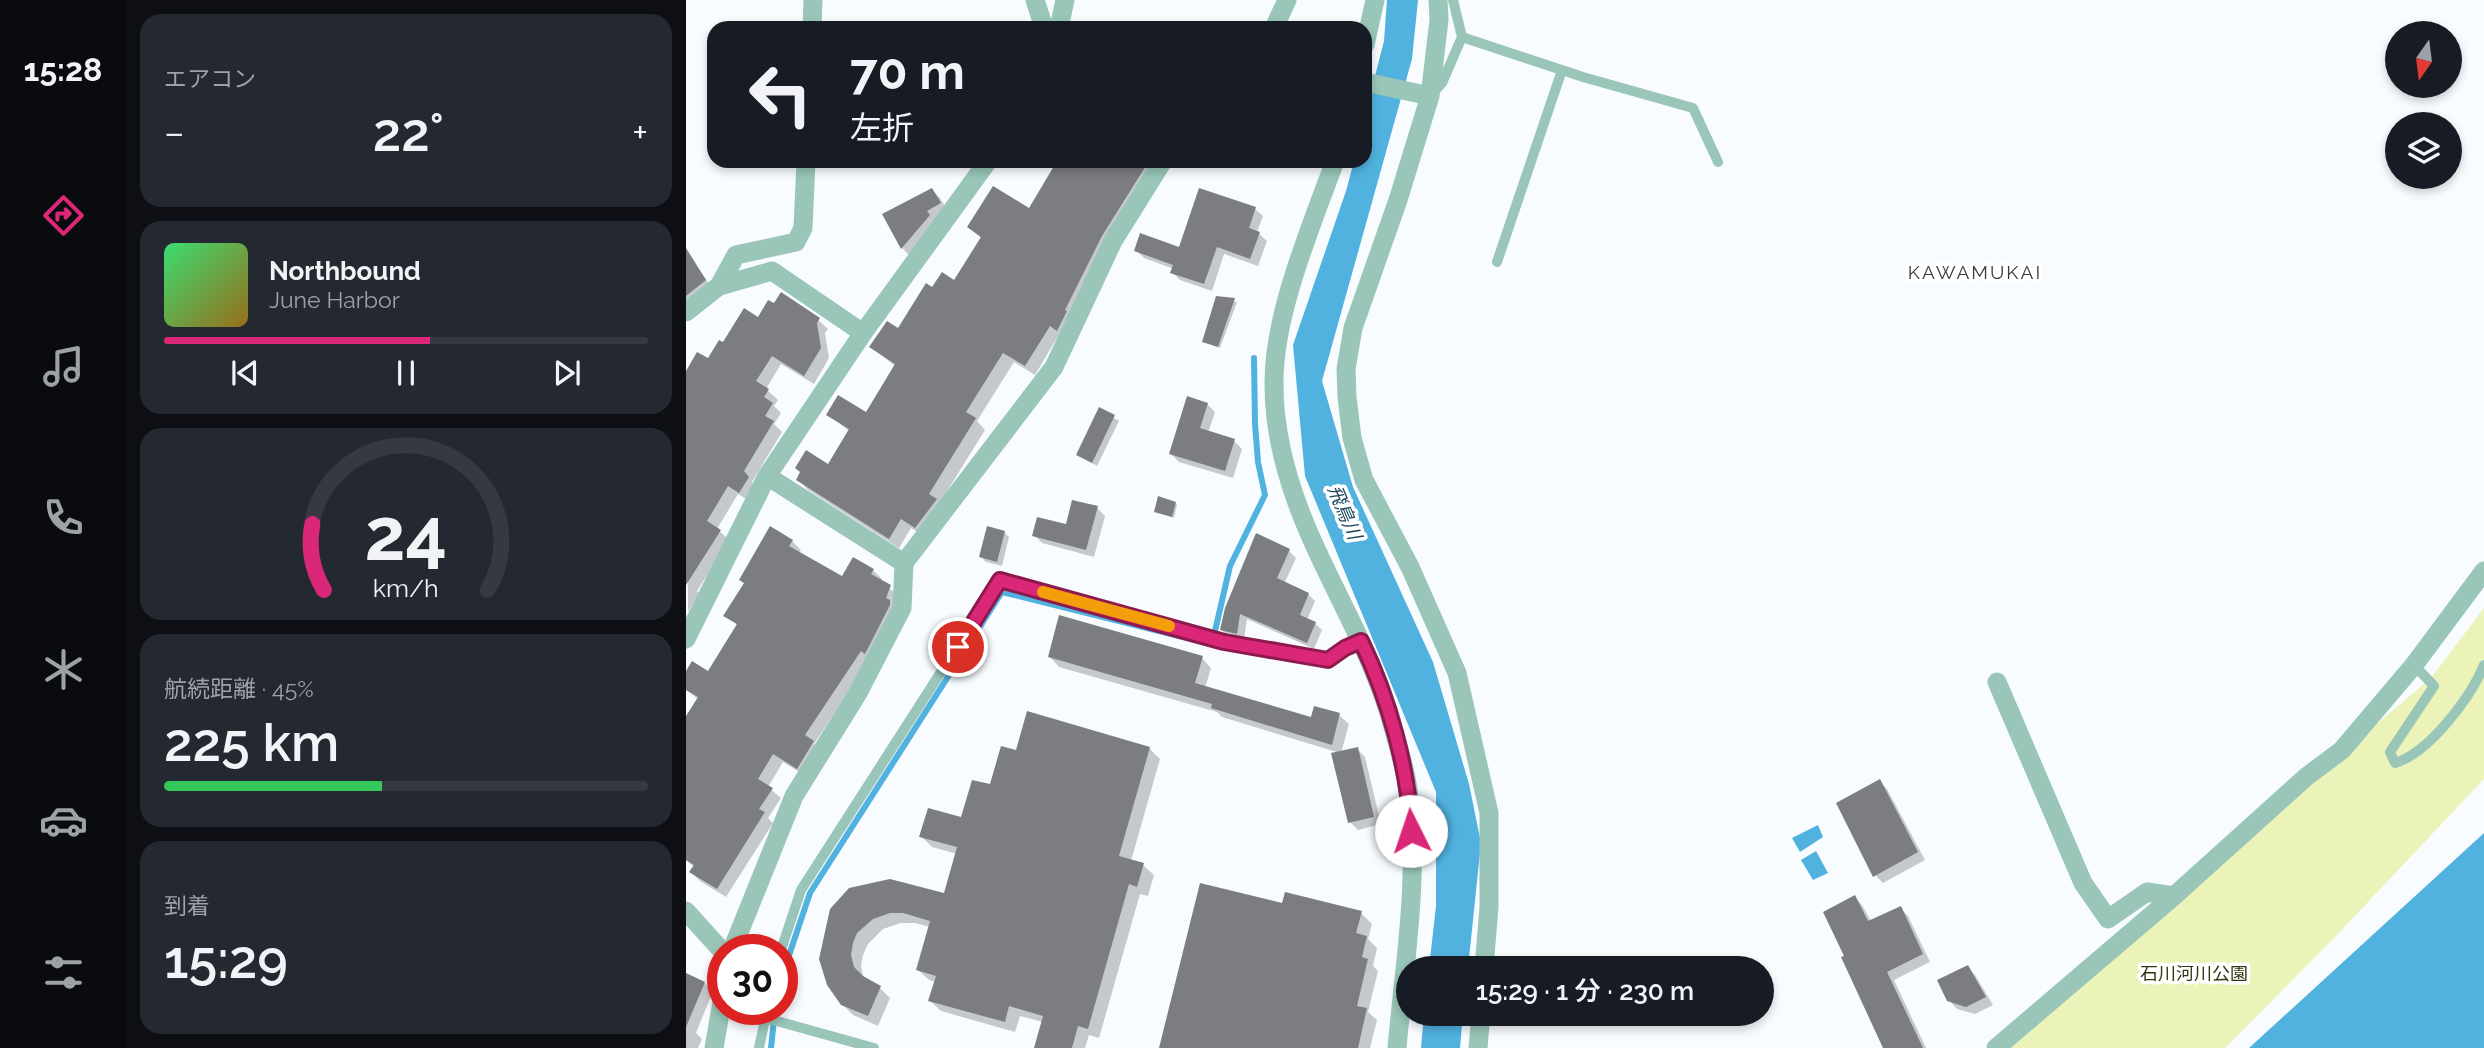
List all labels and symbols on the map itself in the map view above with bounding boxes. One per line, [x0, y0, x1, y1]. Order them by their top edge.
north arrow [2385, 21, 2462, 98]
district label: KAWAMUKAI [1908, 261, 2042, 283]
water label: 飛鳥川 [1324, 481, 1367, 544]
pin [928, 617, 988, 677]
position arrow [1374, 794, 1448, 868]
speed limit sign: 30 [707, 934, 798, 1025]
park label: 石川河川公園 [2140, 963, 2248, 984]

